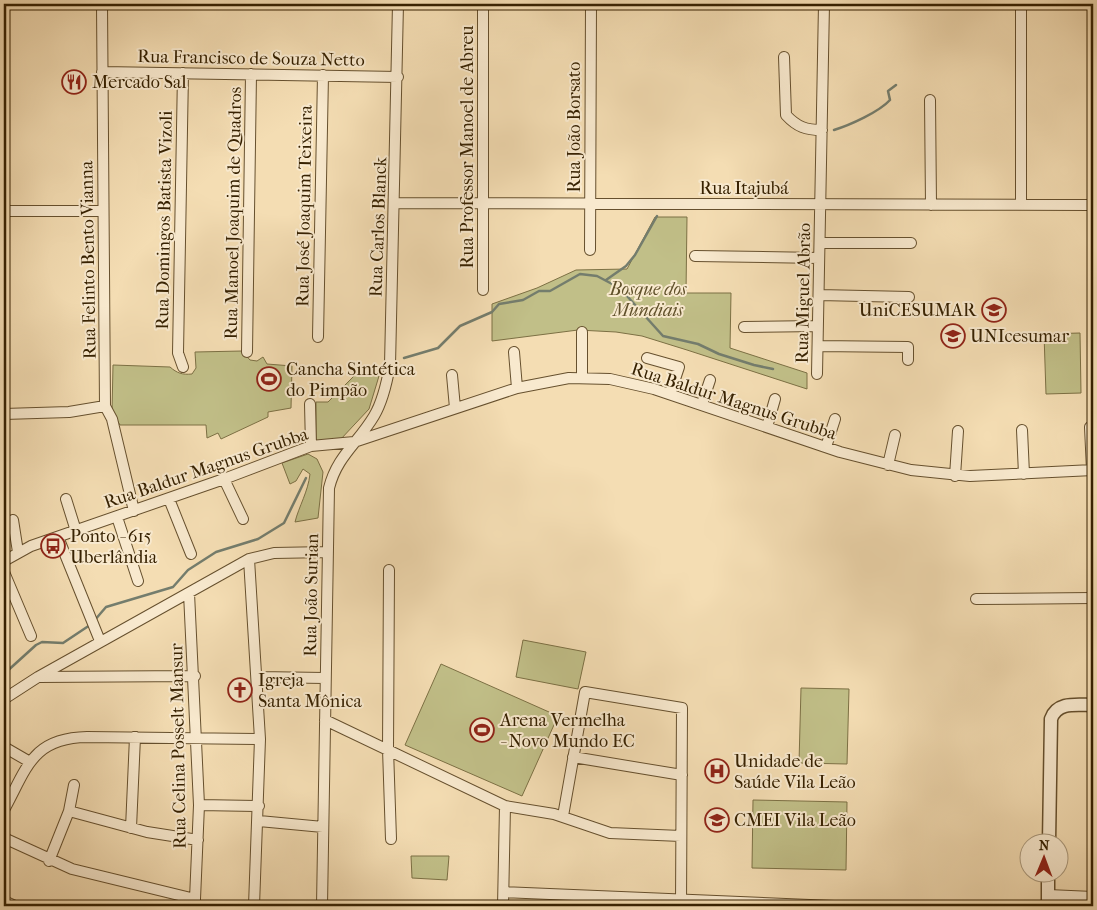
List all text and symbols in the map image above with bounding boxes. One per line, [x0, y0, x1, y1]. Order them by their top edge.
street label: Rua Professor Manoel de Abreu [457, 26, 478, 268]
street label: Rua Francisco de Souza Netto [137, 46, 365, 71]
street label: Rua João Borsato [564, 62, 585, 192]
restaurant icon: Mercado Sal [61, 69, 87, 95]
place label: Mercado Sal [92, 72, 186, 93]
street label: Rua Manoel Joaquim de Quadros [221, 86, 246, 340]
street label: Rua José Joaquim Teixeira [292, 104, 317, 307]
street label: Rua Domingos Batista Vizoli [152, 110, 177, 330]
street label: Rua Carlos Blanck [366, 156, 391, 297]
street label: Rua Felinto Bento Vianna [76, 160, 101, 359]
street label: Rua Itajubá [699, 178, 789, 199]
street label: Rua Miguel Abrão [792, 223, 815, 364]
park label: Bosque dos Mundiais [608, 279, 687, 321]
school or university icon: UniCESUMAR [981, 297, 1007, 323]
place label: UniCESUMAR [859, 300, 977, 321]
school or university icon: UNIcesumar [940, 323, 966, 349]
place label: UNIcesumar [970, 326, 1069, 347]
street label: Rua Baldur Magnus Grubba [629, 358, 840, 445]
place label: Cancha Sintética do Pimpão [286, 359, 416, 401]
sports icon: Cancha Sintética do Pimpão [256, 366, 282, 392]
street label: Rua Baldur Magnus Grubba [101, 423, 312, 513]
place label: Ponto - 615 Uberlândia [70, 526, 158, 568]
bus stop icon: Ponto - 615 Uberlândia [40, 533, 66, 559]
street label: Rua João Surian [300, 533, 323, 657]
street label: Rua Celina Posselt Mansur [166, 643, 191, 849]
place label: Igreja Santa Mônica [258, 670, 362, 712]
church icon: Igreja Santa Mônica [227, 677, 253, 703]
place label: Arena Vermelha - Novo Mundo EC [499, 710, 635, 752]
sports icon: Arena Vermelha - Novo Mundo EC [469, 717, 495, 743]
place label: Unidade de Saúde Vila Leão [734, 751, 856, 793]
hospital icon: Unidade de Saúde Vila Leão [704, 758, 730, 784]
school or university icon: CMEI Vila Leão [704, 807, 730, 833]
place label: CMEI Vila Leão [734, 810, 856, 831]
north arrow [1020, 832, 1070, 882]
text: N [1039, 837, 1050, 854]

